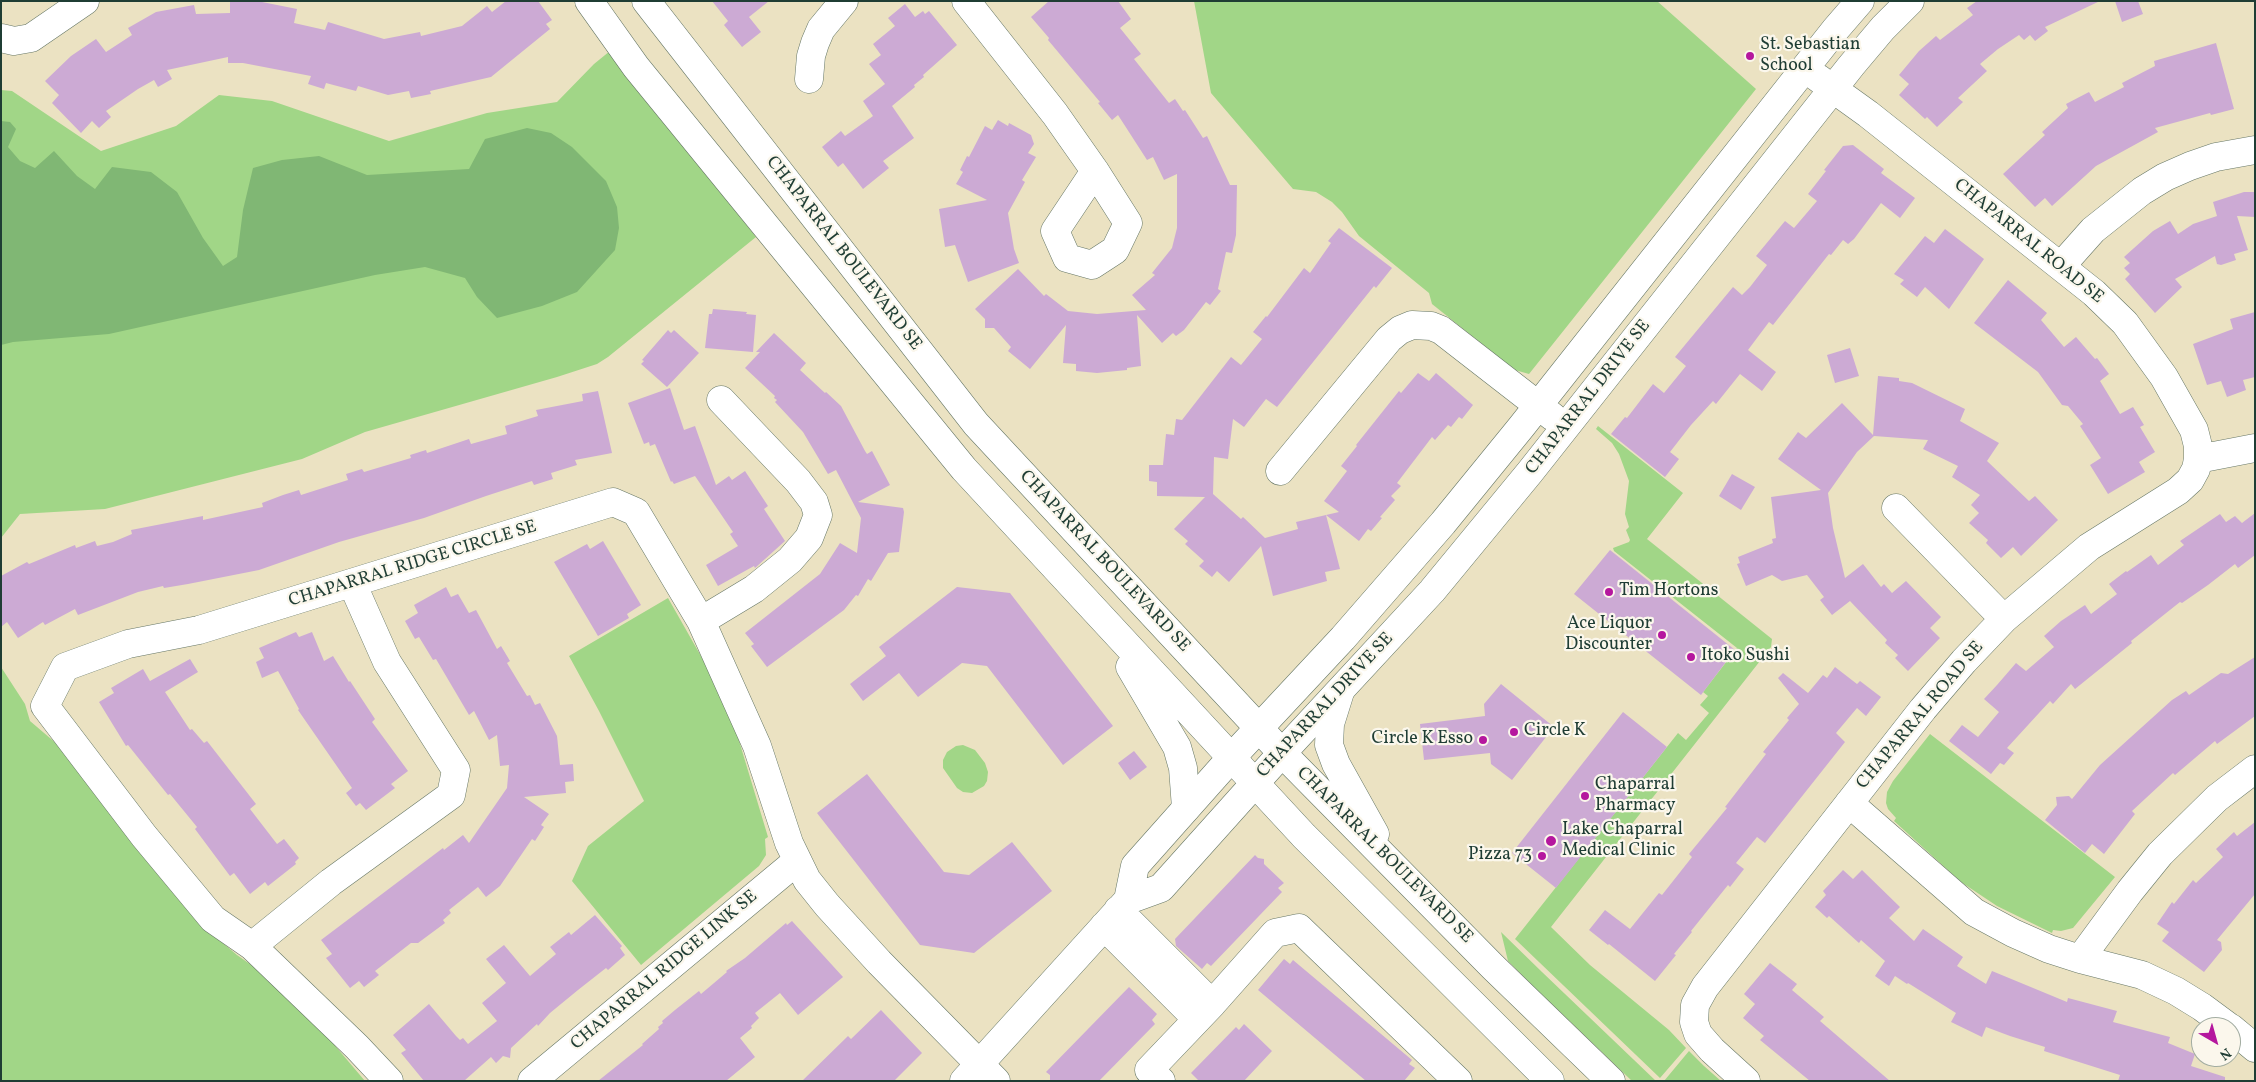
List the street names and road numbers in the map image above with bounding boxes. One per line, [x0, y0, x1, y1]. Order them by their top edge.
street label: CHAPARRAL BOULEVARD SE [760, 153, 926, 355]
street label: CHAPARRAL ROAD SE [1949, 175, 2107, 309]
street label: CHAPARRAL DRIVE SE [1522, 316, 1656, 480]
street label: CHAPARRAL BOULEVARD SE [1014, 467, 1194, 657]
street label: CHAPARRAL RIDGE CIRCLE SE [286, 517, 540, 613]
street label: CHAPARRAL DRIVE SE [1253, 629, 1399, 783]
street label: CHAPARRAL ROAD SE [1853, 638, 1989, 794]
street label: CHAPARRAL BOULEVARD SE [1291, 763, 1477, 949]
street label: CHAPARRAL RIDGE LINK SE [567, 887, 763, 1055]

